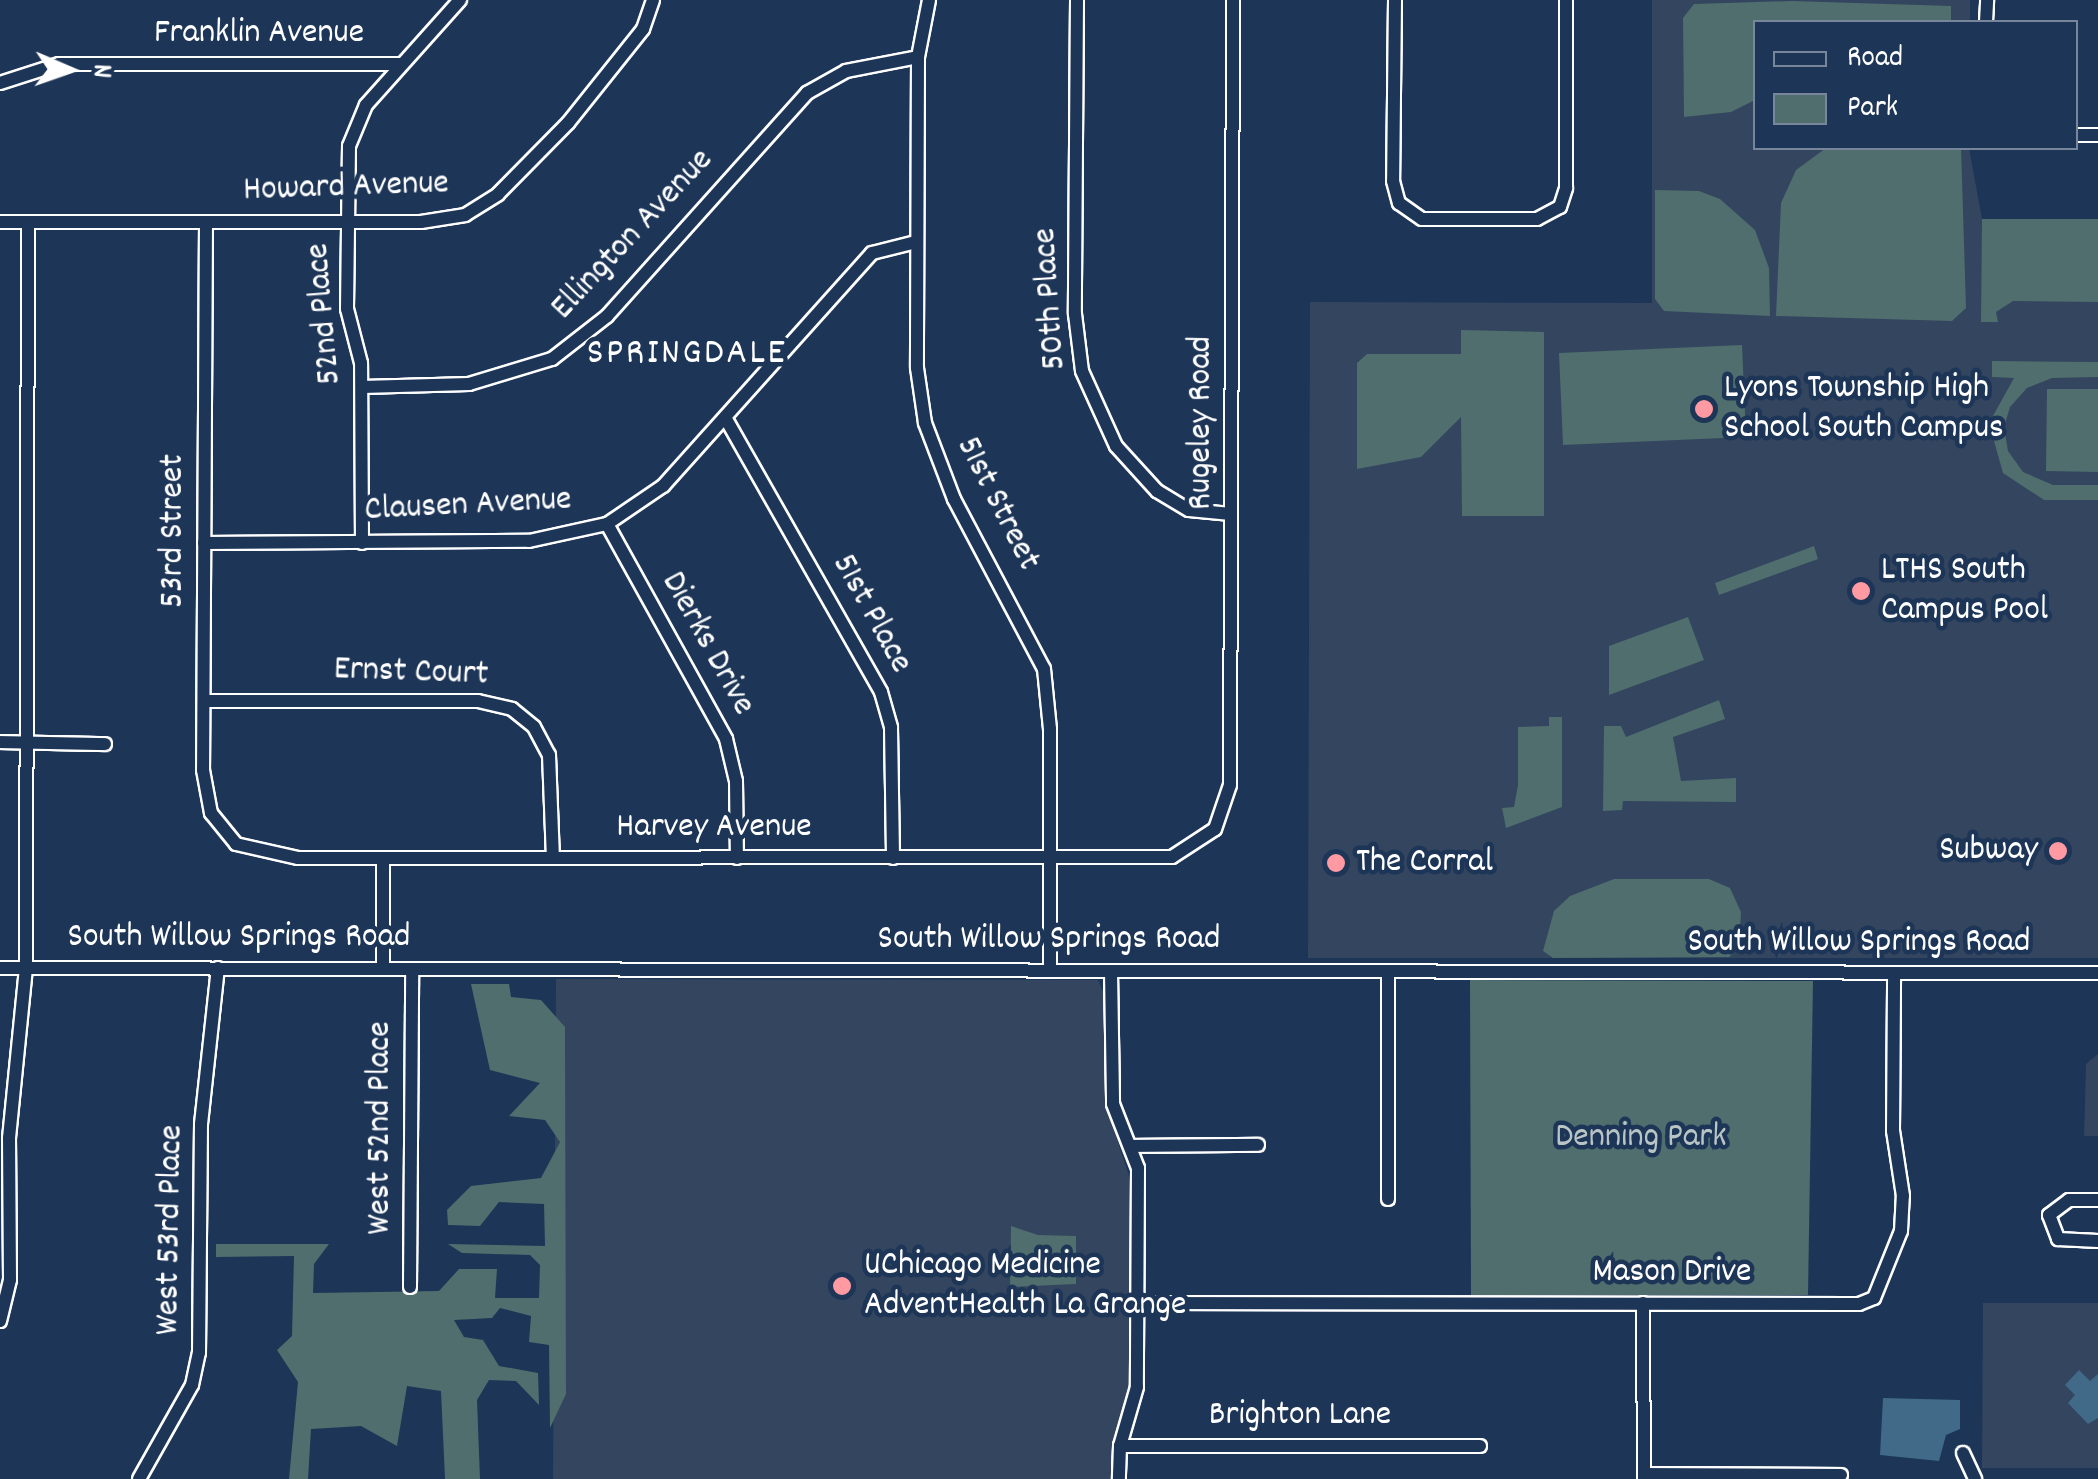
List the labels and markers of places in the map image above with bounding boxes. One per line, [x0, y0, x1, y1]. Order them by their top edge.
place label: Lyons Township High School South Campus [1724, 368, 2004, 450]
marker: Lyons Township High School South Campus [1693, 398, 1715, 420]
place label: LTHS South Campus Pool [1881, 550, 2048, 632]
marker: LTHS South Campus Pool [1850, 580, 1872, 602]
place label: Subway [1939, 830, 2038, 872]
marker: Subway [2047, 840, 2069, 862]
place label: The Corral [1356, 842, 1493, 884]
marker: The Corral [1325, 852, 1347, 874]
place label: UChicago Medicine AdventHealth La Grange [864, 1245, 1186, 1327]
marker: UChicago Medicine AdventHealth La Grange [829, 1273, 855, 1299]

